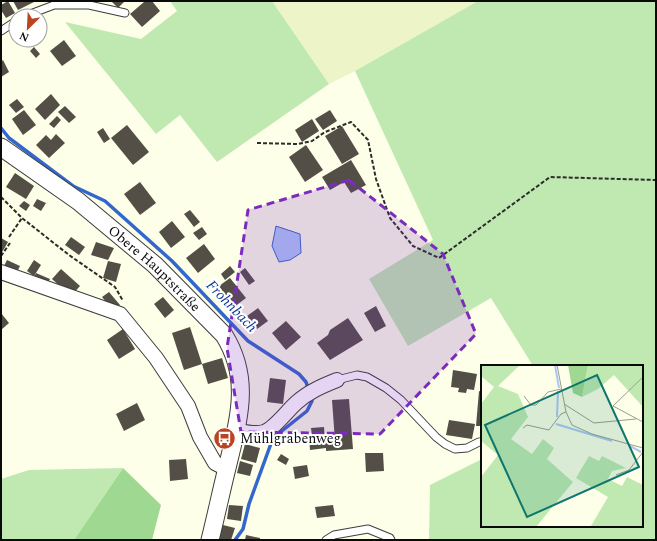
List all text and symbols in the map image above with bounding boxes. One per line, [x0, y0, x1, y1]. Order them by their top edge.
north arrow [8, 8, 48, 48]
text: N [17, 27, 32, 46]
street label: Obere Hauptstraße [103, 220, 206, 317]
water label: Frohnbach [201, 275, 263, 338]
inset map [481, 365, 643, 527]
bus stop icon: Mühlgrabenweg [212, 425, 238, 451]
place label: Mühlgrabenweg [240, 428, 341, 449]

